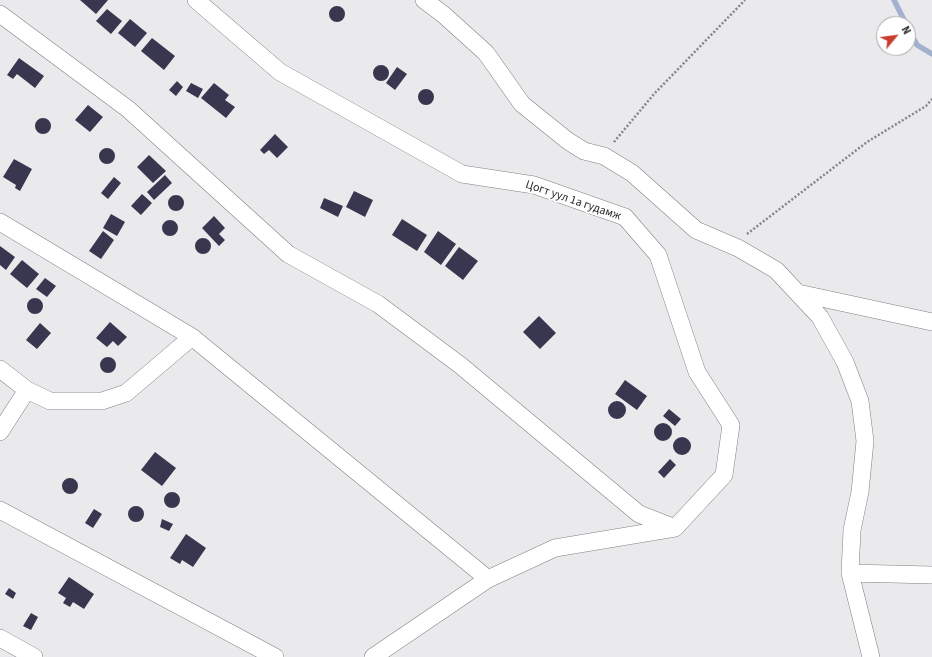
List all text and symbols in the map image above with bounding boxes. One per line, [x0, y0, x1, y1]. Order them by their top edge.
north arrow [876, 16, 916, 56]
text: N [898, 24, 914, 37]
street label: Цогт уул 1а гудамж [523, 178, 623, 224]

